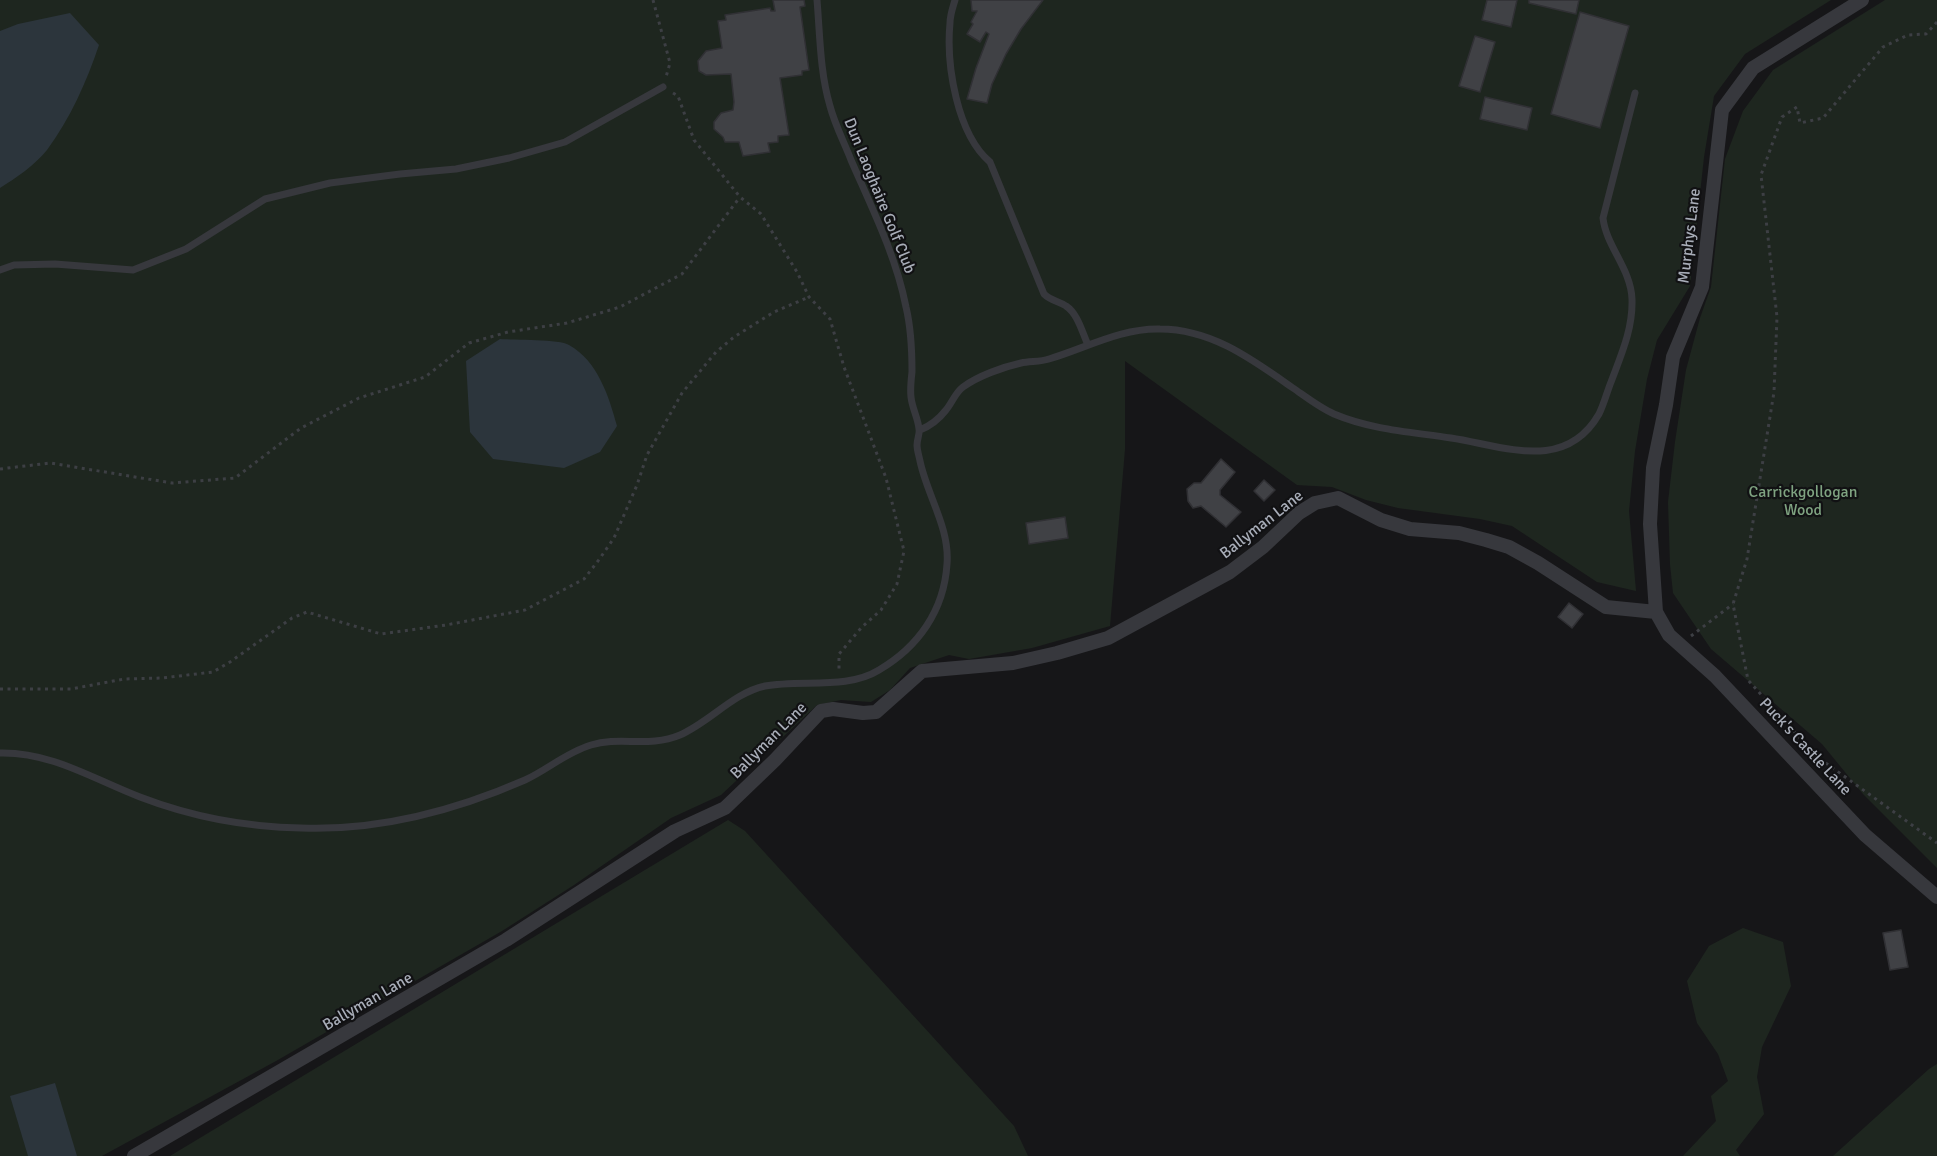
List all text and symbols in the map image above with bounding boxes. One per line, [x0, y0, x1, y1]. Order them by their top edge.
street label: Dun Laoghaire Golf Club [839, 115, 919, 277]
street label: Murphys Lane [1675, 187, 1705, 285]
park label: Carrickgollogan Wood [1749, 483, 1857, 521]
street label: Ballyman Lane [1217, 487, 1307, 563]
street label: Puck's Castle Lane [1755, 694, 1855, 800]
street label: Ballyman Lane [727, 699, 811, 783]
street label: Ballyman Lane [320, 969, 416, 1035]

